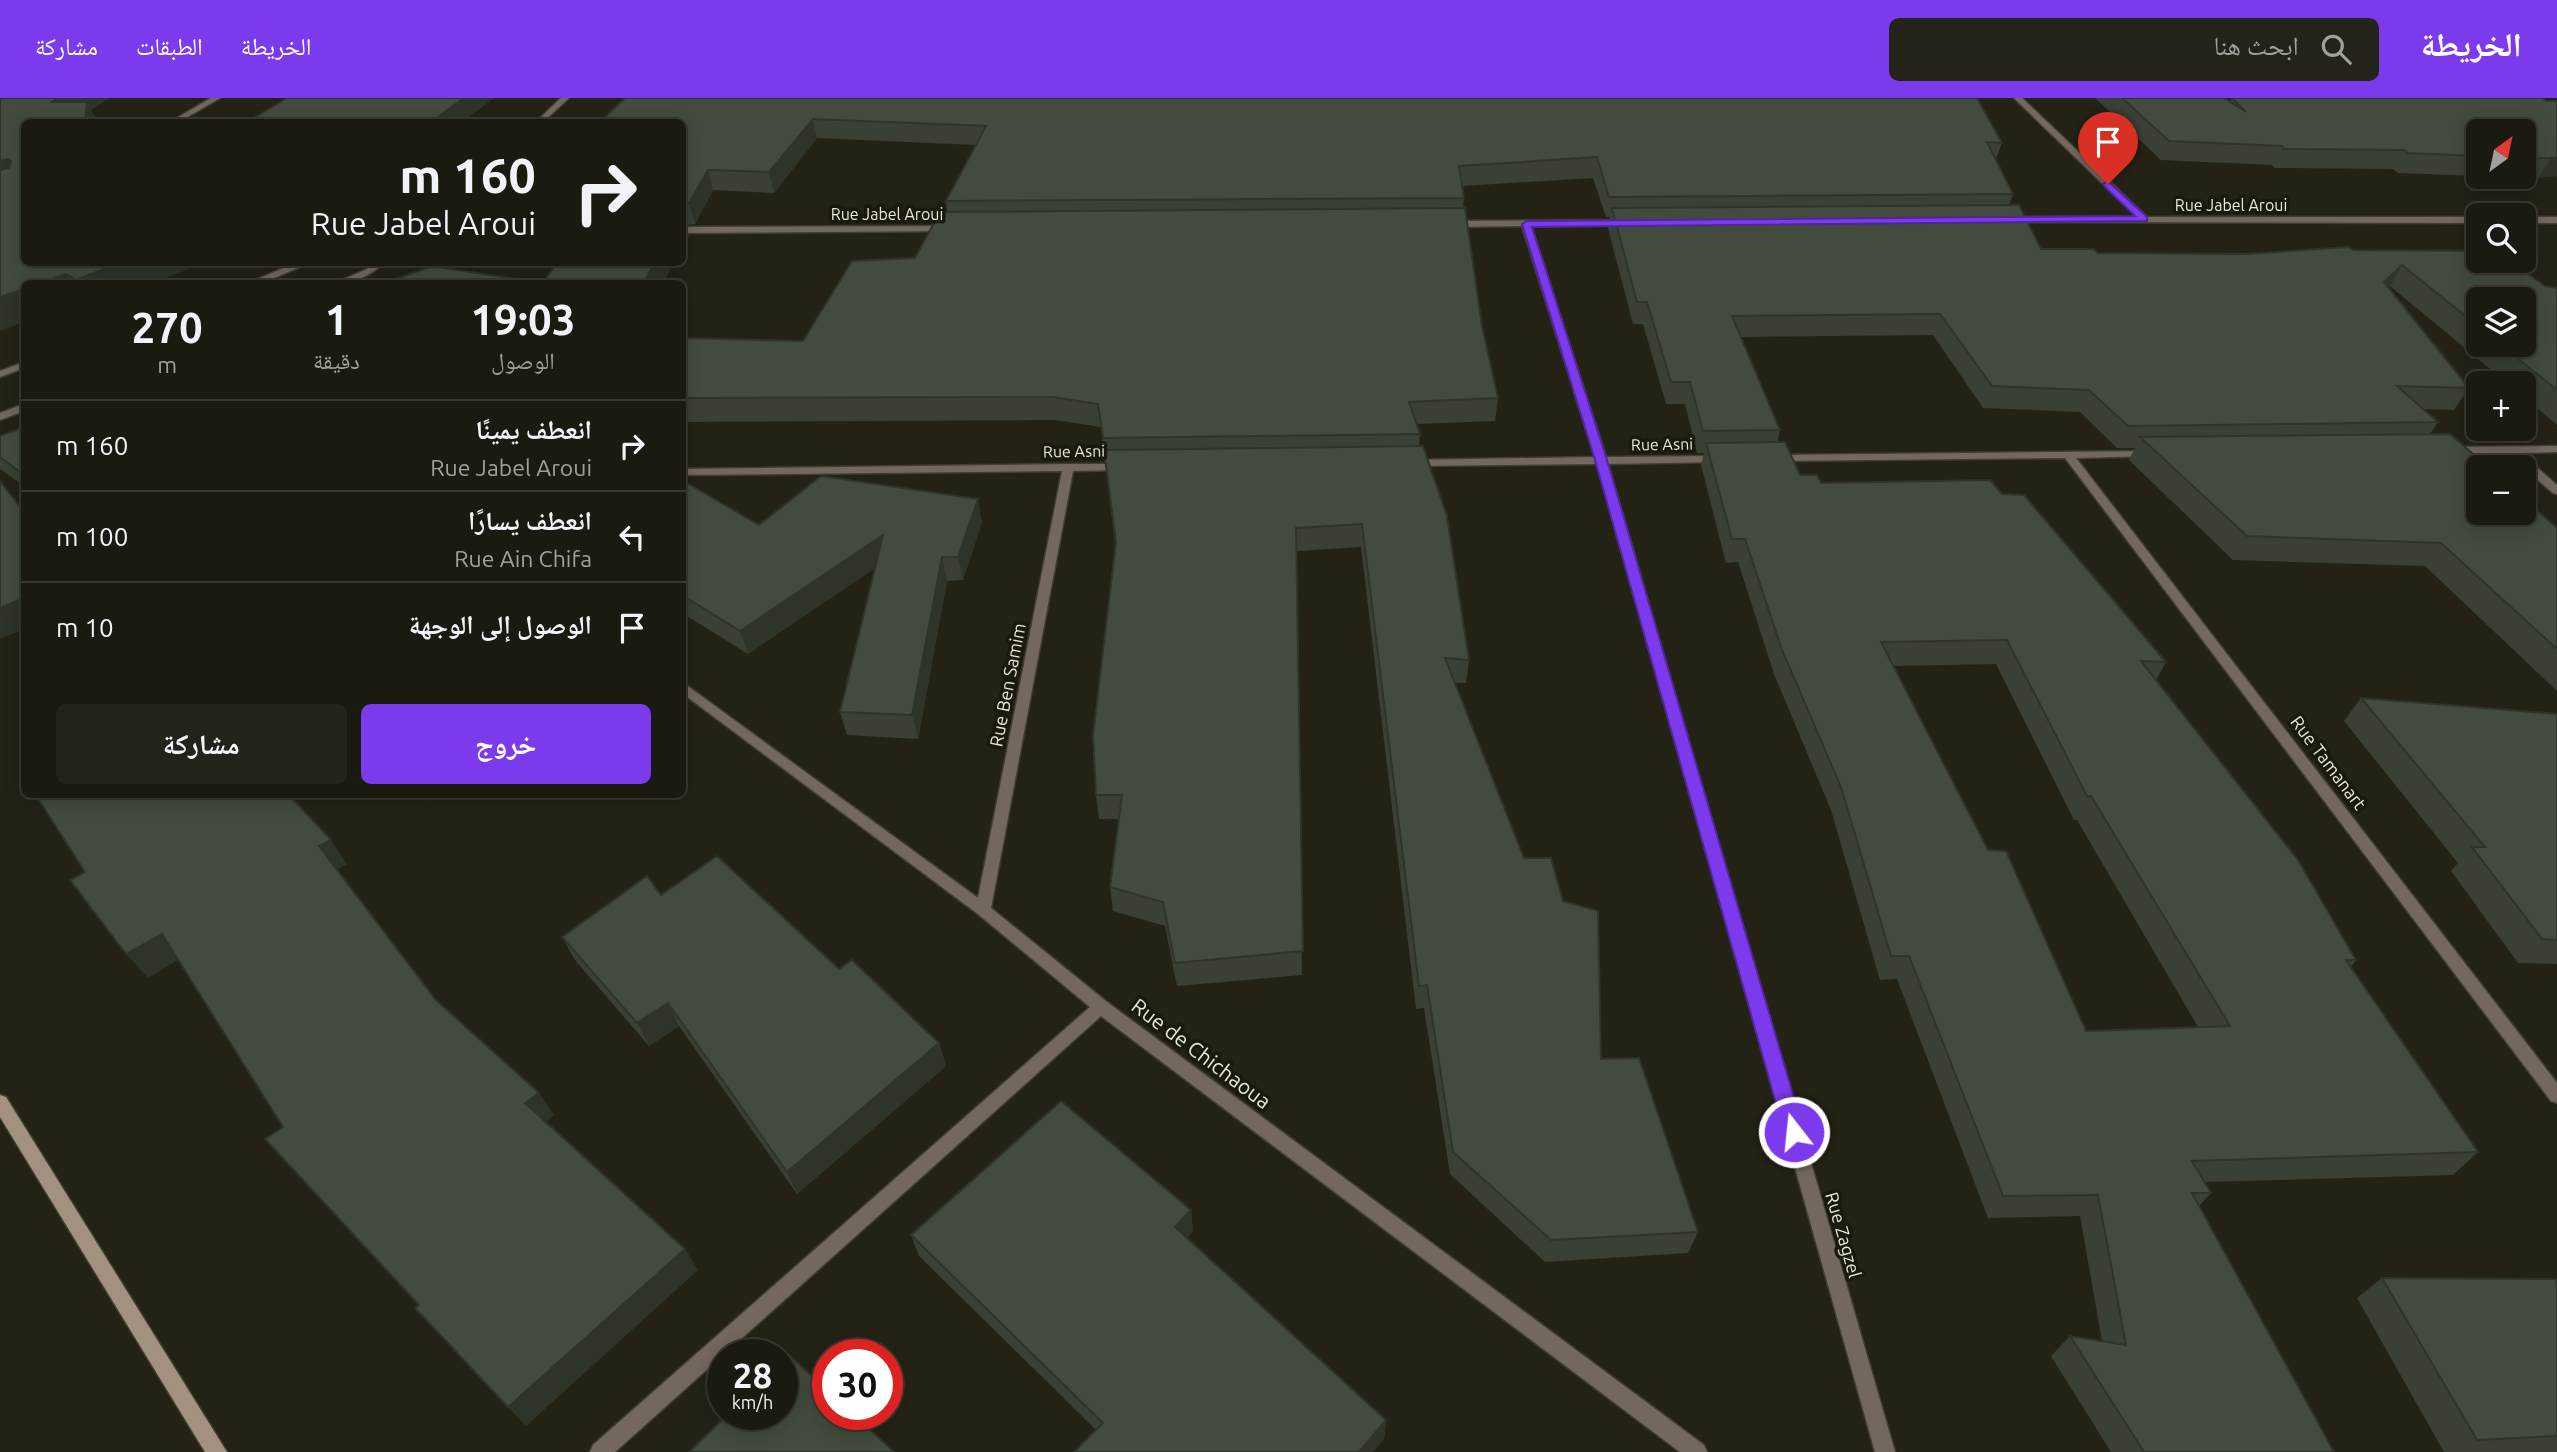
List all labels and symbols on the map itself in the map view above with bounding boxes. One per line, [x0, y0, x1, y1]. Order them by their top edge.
pin [2078, 112, 2138, 184]
north arrow [2466, 119, 2536, 189]
street label: Rue Jabel Aroui [2175, 196, 2287, 214]
street label: Rue Jabel Aroui [831, 205, 943, 223]
street label: Rue Asni [1631, 434, 1693, 454]
street label: Rue Asni [1043, 441, 1105, 461]
street label: Rue Ben Samim [985, 621, 1029, 748]
street label: Rue Tamanart [2287, 712, 2371, 813]
street label: Rue de Chichaoua [1127, 993, 1276, 1113]
position arrow [1757, 1095, 1831, 1169]
street label: Rue Zagzel [1822, 1190, 1866, 1280]
speed limit sign: 30 [812, 1339, 903, 1430]

